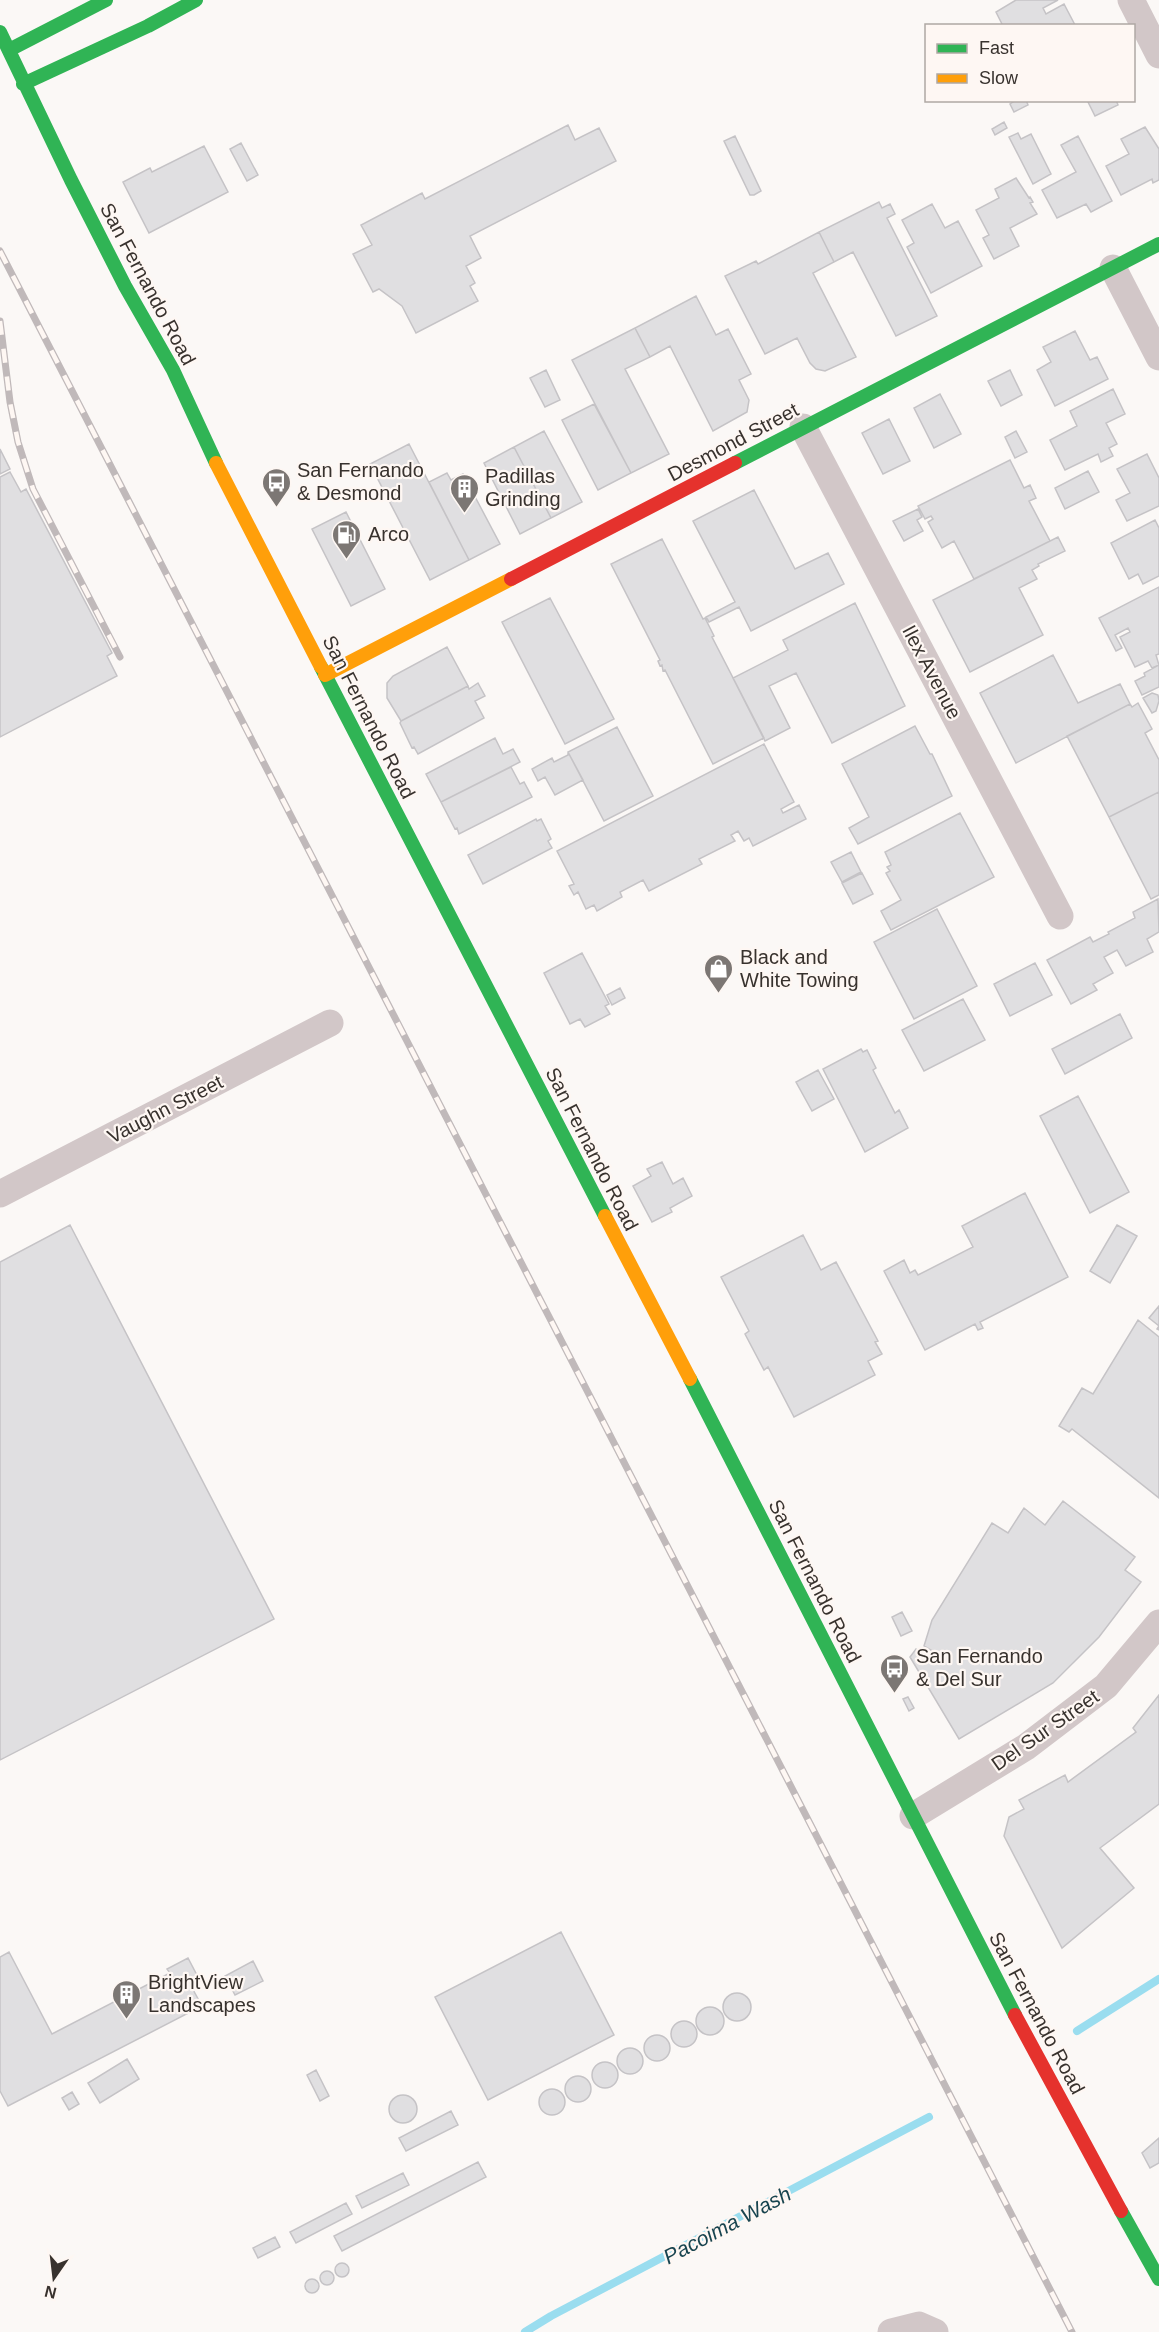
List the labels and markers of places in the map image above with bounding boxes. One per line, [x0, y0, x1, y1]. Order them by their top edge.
place label: San Fernando & Desmond [297, 459, 424, 504]
place label: Padillas Grinding [485, 465, 561, 510]
bus stop icon: San Fernando & Desmond [260, 466, 292, 508]
building icon: Padillas Grinding [448, 472, 480, 514]
fuel station icon: Arco [331, 518, 363, 560]
place label: Arco [368, 523, 409, 545]
place label: Black and White Towing [740, 946, 859, 991]
shop icon: Black and White Towing [703, 952, 735, 994]
place label: San Fernando & Del Sur [916, 1645, 1043, 1690]
bus stop icon: San Fernando & Del Sur [879, 1652, 911, 1694]
place label: BrightView Landscapes [148, 1971, 256, 2016]
building icon: BrightView Landscapes [111, 1978, 143, 2020]

